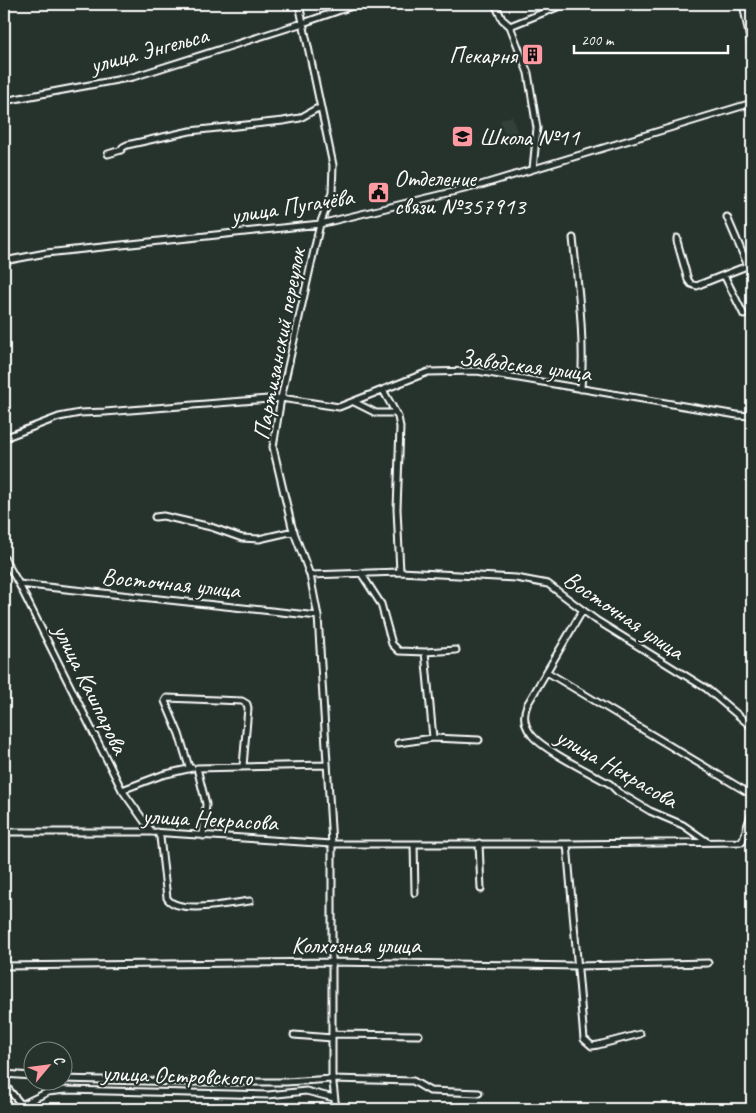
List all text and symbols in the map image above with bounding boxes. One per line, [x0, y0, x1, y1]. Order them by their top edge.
street label: улица Энгельса [85, 20, 212, 81]
scale bar [574, 22, 727, 54]
text: 200 m [581, 31, 615, 50]
place label: Пекарня [449, 40, 519, 70]
building icon: Пекарня [521, 43, 545, 67]
place label: Школа №11 [479, 122, 580, 152]
school or university icon: Школа №11 [451, 125, 475, 149]
place label: Отделение связи №357913 [394, 163, 527, 221]
public building icon: Отделение связи №357913 [366, 180, 390, 204]
street label: улица Пугачёва [226, 181, 357, 231]
street label: Партизанский переулок [246, 244, 313, 442]
street label: Заводская улица [457, 342, 594, 388]
street label: Восточная улица [100, 561, 243, 605]
street label: Восточная улица [558, 564, 691, 667]
street label: улица Кашпарова [46, 617, 136, 760]
street label: улица Некрасова [549, 720, 684, 816]
street label: улица Некрасова [140, 800, 280, 838]
street label: Колхозная улица [292, 930, 422, 960]
north arrow [22, 1040, 72, 1090]
text: С [50, 1053, 69, 1069]
street label: улица Островского [99, 1057, 254, 1093]

